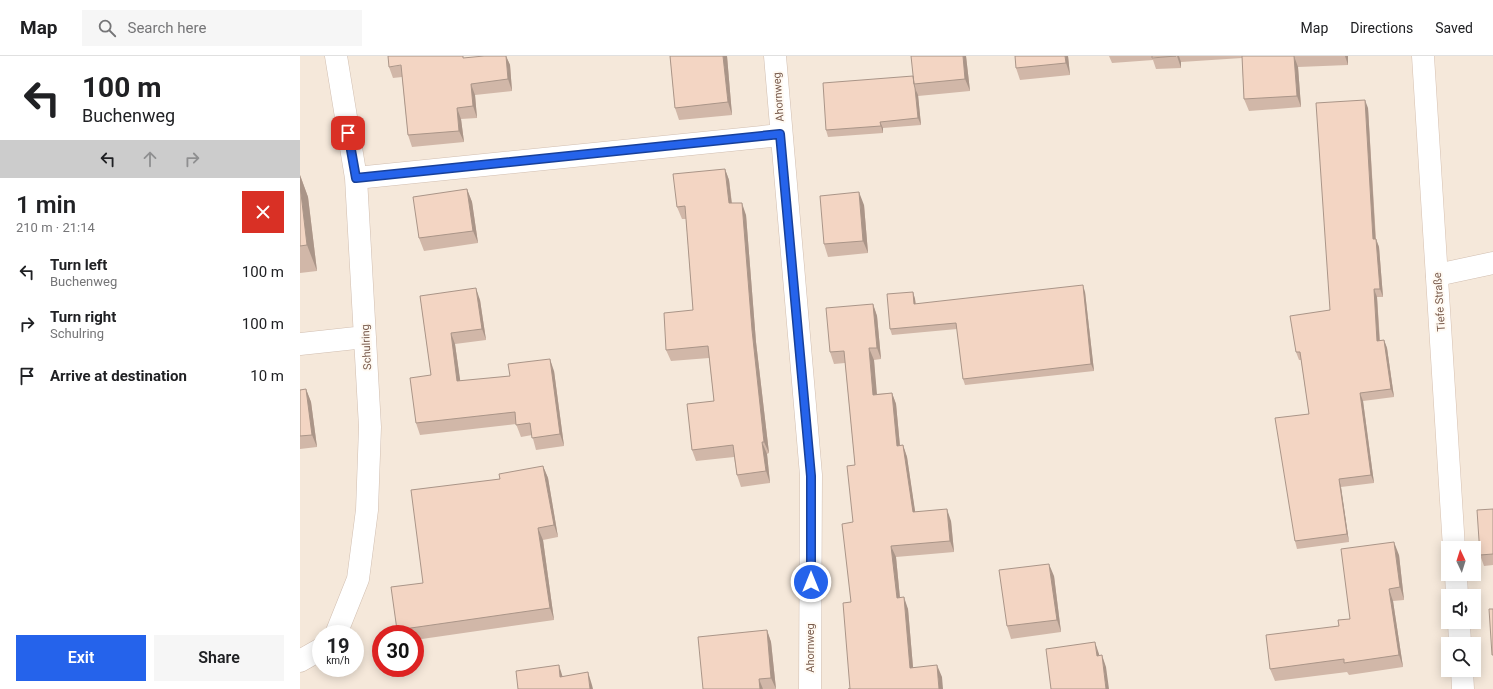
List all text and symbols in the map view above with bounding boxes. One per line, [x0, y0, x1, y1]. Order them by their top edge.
search box [82, 10, 362, 46]
text: Map [20, 16, 58, 39]
icon: search [96, 17, 118, 39]
text: Search here [128, 19, 206, 37]
text: Map [1301, 20, 1328, 36]
text: Directions [1350, 20, 1413, 36]
text: Saved [1435, 20, 1473, 36]
text: 100 m [82, 71, 161, 104]
icon: left [16, 72, 68, 124]
street label: Ahornweg [770, 72, 787, 122]
text: Buchenweg [82, 105, 175, 126]
pin [331, 116, 365, 150]
icon: arrive [337, 122, 359, 144]
icon: left [97, 148, 119, 170]
icon: ahead [139, 148, 161, 170]
icon: right [181, 148, 203, 170]
text: 1 min [16, 191, 76, 219]
button: close [242, 191, 284, 233]
text: 210 m · 21:14 [16, 220, 95, 235]
text: Turn left [50, 256, 107, 274]
icon: left [16, 261, 38, 283]
text: 100 m [242, 263, 284, 281]
street label: Tiefe Straße [1431, 272, 1448, 332]
text: Buchenweg [50, 274, 117, 289]
text: Turn right [50, 308, 116, 326]
icon: right [16, 313, 38, 335]
text: 100 m [242, 315, 284, 333]
street label: Schulring [359, 324, 374, 370]
text: Schulring [50, 326, 104, 341]
icon: arrive [16, 365, 38, 387]
text: Arrive at destination [50, 367, 187, 385]
text: 10 m [250, 367, 284, 385]
north arrow [1441, 541, 1481, 581]
map controls [1441, 541, 1481, 677]
position arrow [790, 561, 832, 603]
button: sound [1441, 589, 1481, 629]
street label: Ahornweg [804, 623, 817, 673]
speed limit sign: 30 [372, 625, 424, 677]
text: 19 [327, 634, 349, 658]
button: Exit [16, 635, 146, 681]
button: Share [154, 635, 284, 681]
button: search [1441, 637, 1481, 677]
text: km/h [326, 655, 350, 666]

